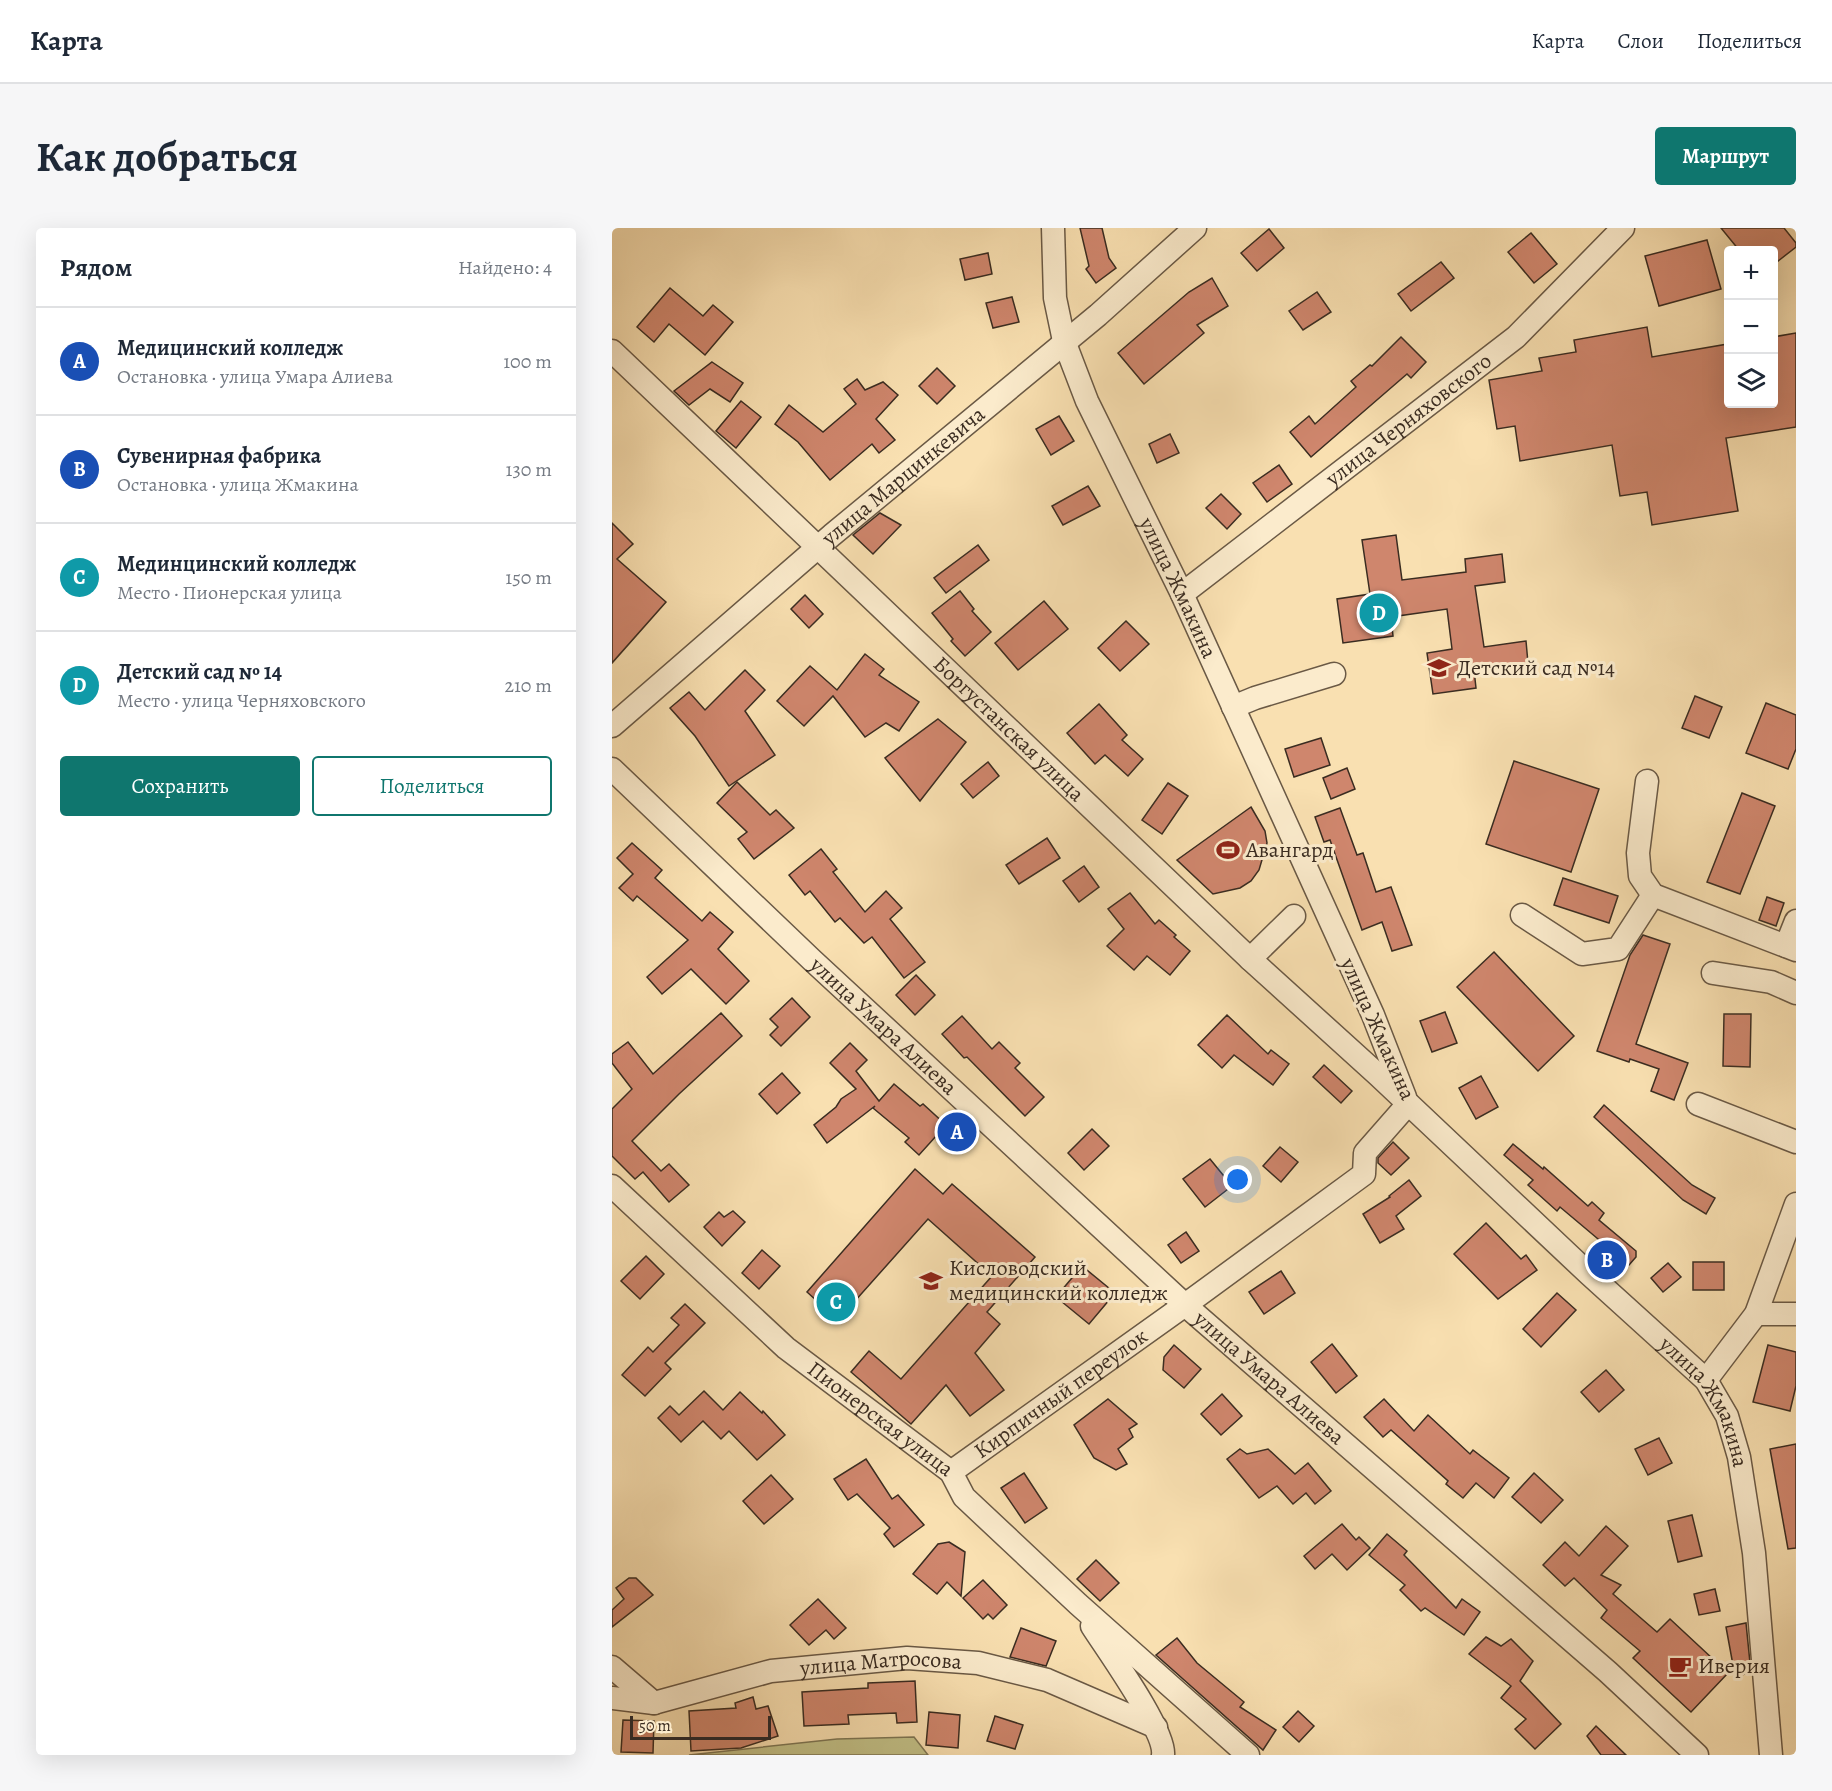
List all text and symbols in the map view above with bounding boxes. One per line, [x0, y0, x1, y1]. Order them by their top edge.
text: Карта [30, 22, 103, 60]
text: Карта [1531, 27, 1584, 55]
text: Слои [1617, 27, 1664, 55]
text: Поделиться [1697, 27, 1802, 55]
button: Маршрут [1655, 127, 1796, 185]
text: Как добраться [36, 128, 298, 185]
map controls [1724, 246, 1778, 408]
button: + [1724, 246, 1778, 300]
text: Рядом [60, 250, 132, 285]
text: Найдено: 4 [458, 254, 552, 281]
button: − [1724, 300, 1778, 354]
text: Медицинский колледж [117, 333, 343, 363]
street label: улица Черняховского [1319, 346, 1498, 494]
text: A [73, 348, 86, 375]
text: 100 m [503, 348, 552, 375]
button: layers [1724, 354, 1778, 408]
text: Остановка · улица Умара Алиева [117, 363, 393, 390]
street label: улица Марцинкевича [814, 399, 992, 553]
text: Сувенирная фабрика [117, 441, 321, 471]
text: B [73, 456, 86, 483]
text: 130 m [506, 456, 552, 483]
text: Остановка · улица Жмакина [117, 471, 359, 498]
street label: улица Жмакина [1131, 511, 1225, 664]
text: Мединцинский колледж [117, 549, 356, 579]
text: C [73, 564, 86, 591]
text: 150 m [505, 564, 552, 591]
text: Место · Пионерская улица [117, 579, 342, 606]
pin: D [1360, 590, 1398, 636]
street label: Боргустанская улица [926, 650, 1092, 809]
place label: Детский сад №14 [1457, 653, 1615, 683]
school or university icon: Детский сад №14 [1426, 655, 1452, 681]
text: Детский сад № 14 [117, 657, 282, 687]
text: D [73, 672, 86, 699]
text: 210 m [504, 672, 552, 699]
text: Место · улица Черняховского [117, 687, 366, 714]
button: Сохранить [60, 756, 300, 816]
button: Поделиться [312, 756, 552, 816]
place label: Авангард [1245, 835, 1334, 865]
sports icon: Авангард [1215, 837, 1241, 863]
street label: улица Умара Алиева [803, 950, 964, 1103]
street label: улица Жмакина [1333, 952, 1423, 1106]
pin: A [938, 1110, 976, 1154]
your location [1223, 1165, 1252, 1194]
pin: B [1588, 1238, 1626, 1282]
place label: Кисловодский медицинский колледж [949, 1253, 1168, 1308]
school or university icon: Кисловодский медицинский колледж [918, 1268, 944, 1294]
pin: C [816, 1280, 856, 1324]
street label: улица Умара Алиева [1186, 1303, 1352, 1452]
street label: Кирпичный переулок [968, 1321, 1154, 1466]
street label: улица Жмакина [1652, 1329, 1756, 1470]
street label: Пионерская улица [801, 1354, 960, 1484]
street label: улица Матросова [798, 1643, 964, 1683]
place label: Иверия [1698, 1651, 1770, 1681]
cafe icon: Иверия [1667, 1653, 1693, 1679]
scale bar [630, 1713, 771, 1740]
text: 50 m [639, 1715, 671, 1737]

